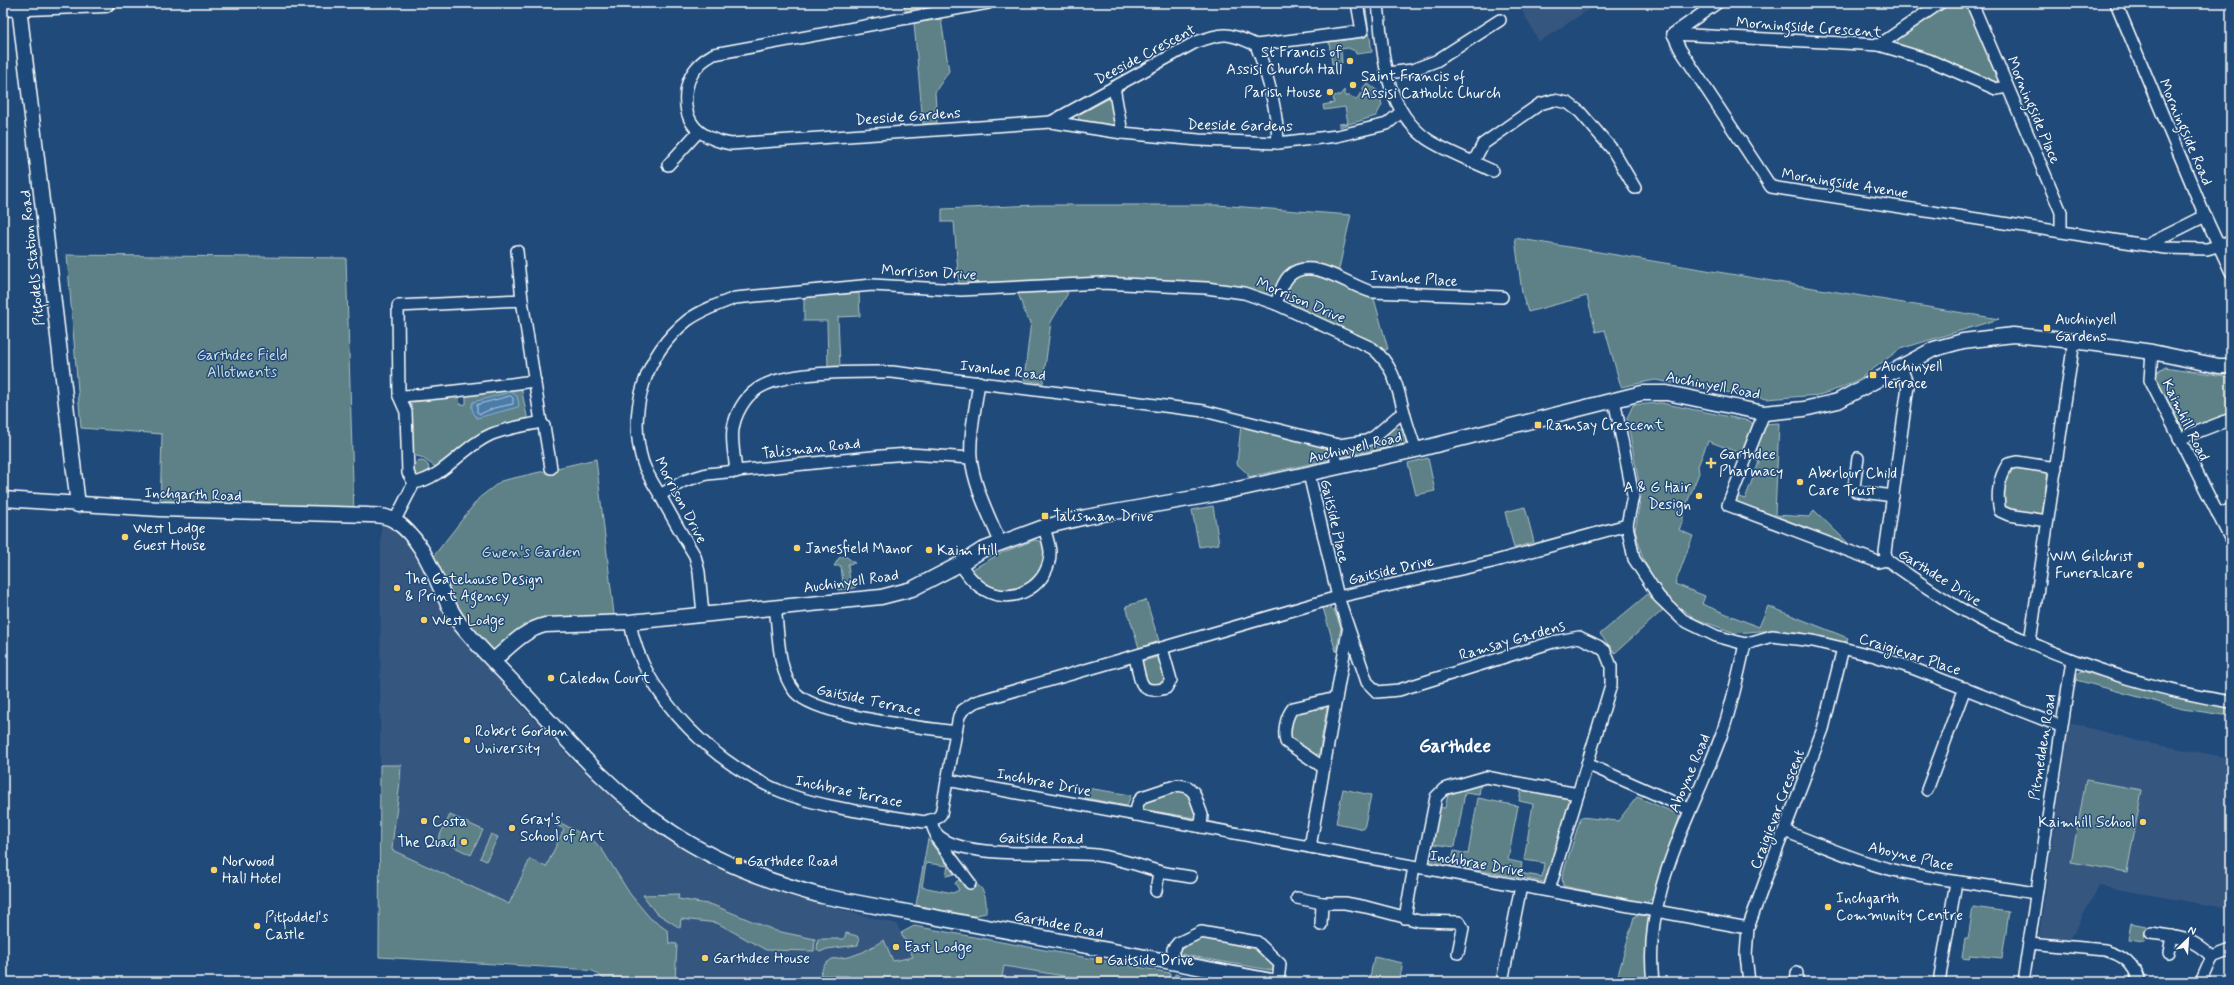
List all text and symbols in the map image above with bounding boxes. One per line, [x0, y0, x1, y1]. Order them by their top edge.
street label: Morningside Crescent [1735, 13, 1883, 44]
street label: Deeside Crescent [1092, 20, 1199, 90]
place label: St Francis of Assisi Church Hall [1226, 43, 1342, 80]
street label: Morningside Place [2000, 54, 2065, 168]
marker: St Francis of Assisi Church Hall [1345, 56, 1355, 66]
place label: Saint Francis of Assisi Catholic Church [1361, 67, 1501, 104]
street label: Morningside Road [2153, 76, 2217, 189]
marker: Saint Francis of Assisi Catholic Church [1348, 80, 1358, 90]
place label: Parish House [1244, 83, 1322, 103]
marker: Parish House [1325, 87, 1335, 97]
street label: Deeside Gardens [855, 103, 962, 131]
street label: Deeside Gardens [1187, 115, 1293, 137]
street label: Morningside Avenue [1780, 164, 1910, 205]
street label: Pitfodels Station Road [16, 189, 52, 327]
street label: Morrison Drive [881, 261, 977, 285]
street label: Ivanhoe Place [1369, 266, 1459, 292]
street label: Morrison Drive [1253, 273, 1349, 329]
place label: Auchinyell Gardens [2055, 310, 2117, 347]
marker: Auchinyell Gardens [2042, 323, 2052, 333]
park label: Garthdee Field Allotments [196, 346, 288, 383]
street label: Ivanhoe Road [959, 356, 1047, 386]
place label: Auchinyell Terrace [1881, 357, 1943, 394]
street label: Auchinyell Road [1664, 367, 1762, 405]
marker: Auchinyell Terrace [1868, 370, 1878, 380]
street label: Kaimhill Road [2157, 376, 2214, 465]
place label: Ramsay Crescent [1546, 416, 1664, 436]
marker: Ramsay Crescent [1533, 420, 1543, 430]
street label: Auchinyell Road [1306, 427, 1404, 469]
street label: Talisman Road [761, 434, 861, 464]
place label: Garthdee Pharmacy [1719, 445, 1783, 482]
street label: Morrison Drive [649, 454, 711, 547]
marker: Garthdee Pharmacy [1706, 458, 1716, 468]
place label: Aberlour Child Care Trust [1808, 464, 1897, 501]
street label: Gaitside Place [1315, 477, 1353, 565]
marker: Aberlour Child Care Trust [1795, 477, 1805, 487]
place label: A & G Hair Design [1624, 478, 1691, 516]
street label: Inchgarth Road [144, 483, 242, 507]
marker: A & G Hair Design [1694, 491, 1704, 501]
place label: Talisman Drive [1053, 507, 1154, 527]
marker: Talisman Drive [1040, 511, 1050, 521]
place label: West Lodge Guest House [133, 519, 206, 556]
marker: West Lodge Guest House [120, 532, 130, 542]
place label: Janesfield Manor [805, 539, 913, 559]
place label: Kaim Hill [937, 541, 998, 561]
park label: Gwen's Garden [481, 543, 581, 563]
marker: Janesfield Manor [792, 543, 802, 553]
street label: Garthdee Drive [1894, 544, 1985, 611]
marker: Kaim Hill [924, 545, 934, 555]
place label: WM Gilchrist Funeralcare [2049, 547, 2134, 584]
street label: Gaitside Drive [1346, 551, 1436, 591]
marker: WM Gilchrist Funeralcare [2136, 560, 2146, 570]
street label: Auchinyell Road [802, 565, 900, 599]
place label: The Gatehouse Design & Print Agency [405, 570, 543, 608]
marker: The Gatehouse Design & Print Agency [392, 583, 402, 593]
place label: West Lodge [432, 611, 505, 632]
marker: West Lodge [419, 615, 429, 625]
street label: Ramsay Gardens [1457, 616, 1568, 666]
street label: Craigievar Place [1856, 629, 1963, 682]
place label: Caledon Court [559, 669, 651, 689]
marker: Caledon Court [546, 673, 556, 683]
street label: Gaitside Terrace [815, 680, 923, 722]
street label: Pitmedden Road [2025, 693, 2061, 802]
place label: Robert Gordon University [475, 722, 569, 759]
street label: Aboyne Road [1664, 731, 1716, 816]
district label: Garthdee [1419, 734, 1491, 759]
marker: Robert Gordon University [462, 735, 472, 745]
street label: Craigievar Crescent [1746, 746, 1811, 872]
street label: Inchbrae Drive [995, 764, 1093, 802]
street label: Inchbrae Terrace [793, 771, 905, 813]
place label: Gray's School of Art [520, 810, 605, 847]
place label: Costa [432, 812, 467, 832]
place label: Kaimhill School [2038, 813, 2135, 833]
marker: Costa [419, 816, 429, 826]
marker: Kaimhill School [2138, 817, 2148, 827]
marker: Gray's School of Art [507, 823, 517, 833]
street label: Gaitside Road [998, 828, 1084, 850]
place label: The Quad [397, 833, 456, 853]
marker: The Quad [459, 837, 469, 847]
street label: Aboyne Place [1866, 837, 1956, 877]
street label: Inchbrae Drive [1428, 846, 1526, 882]
place label: Norwood Hall Hotel [222, 852, 281, 889]
place label: Garthdee Road [747, 852, 838, 872]
marker: Garthdee Road [734, 856, 744, 866]
marker: Norwood Hall Hotel [209, 865, 219, 875]
place label: Inchgarth Community Centre [1836, 889, 1963, 926]
marker: Inchgarth Community Centre [1823, 902, 1833, 912]
street label: Garthdee Road [1012, 907, 1105, 943]
place label: Pitfoddel's Castle [265, 908, 329, 945]
north arrow [2168, 919, 2208, 959]
marker: Pitfoddel's Castle [252, 921, 262, 931]
text: N [2186, 923, 2198, 939]
place label: East Lodge [904, 938, 972, 959]
marker: East Lodge [891, 942, 901, 952]
place label: Garthdee House [713, 949, 810, 969]
place label: Gaitside Drive [1107, 951, 1194, 971]
marker: Garthdee House [700, 953, 710, 963]
marker: Gaitside Drive [1094, 955, 1104, 965]

